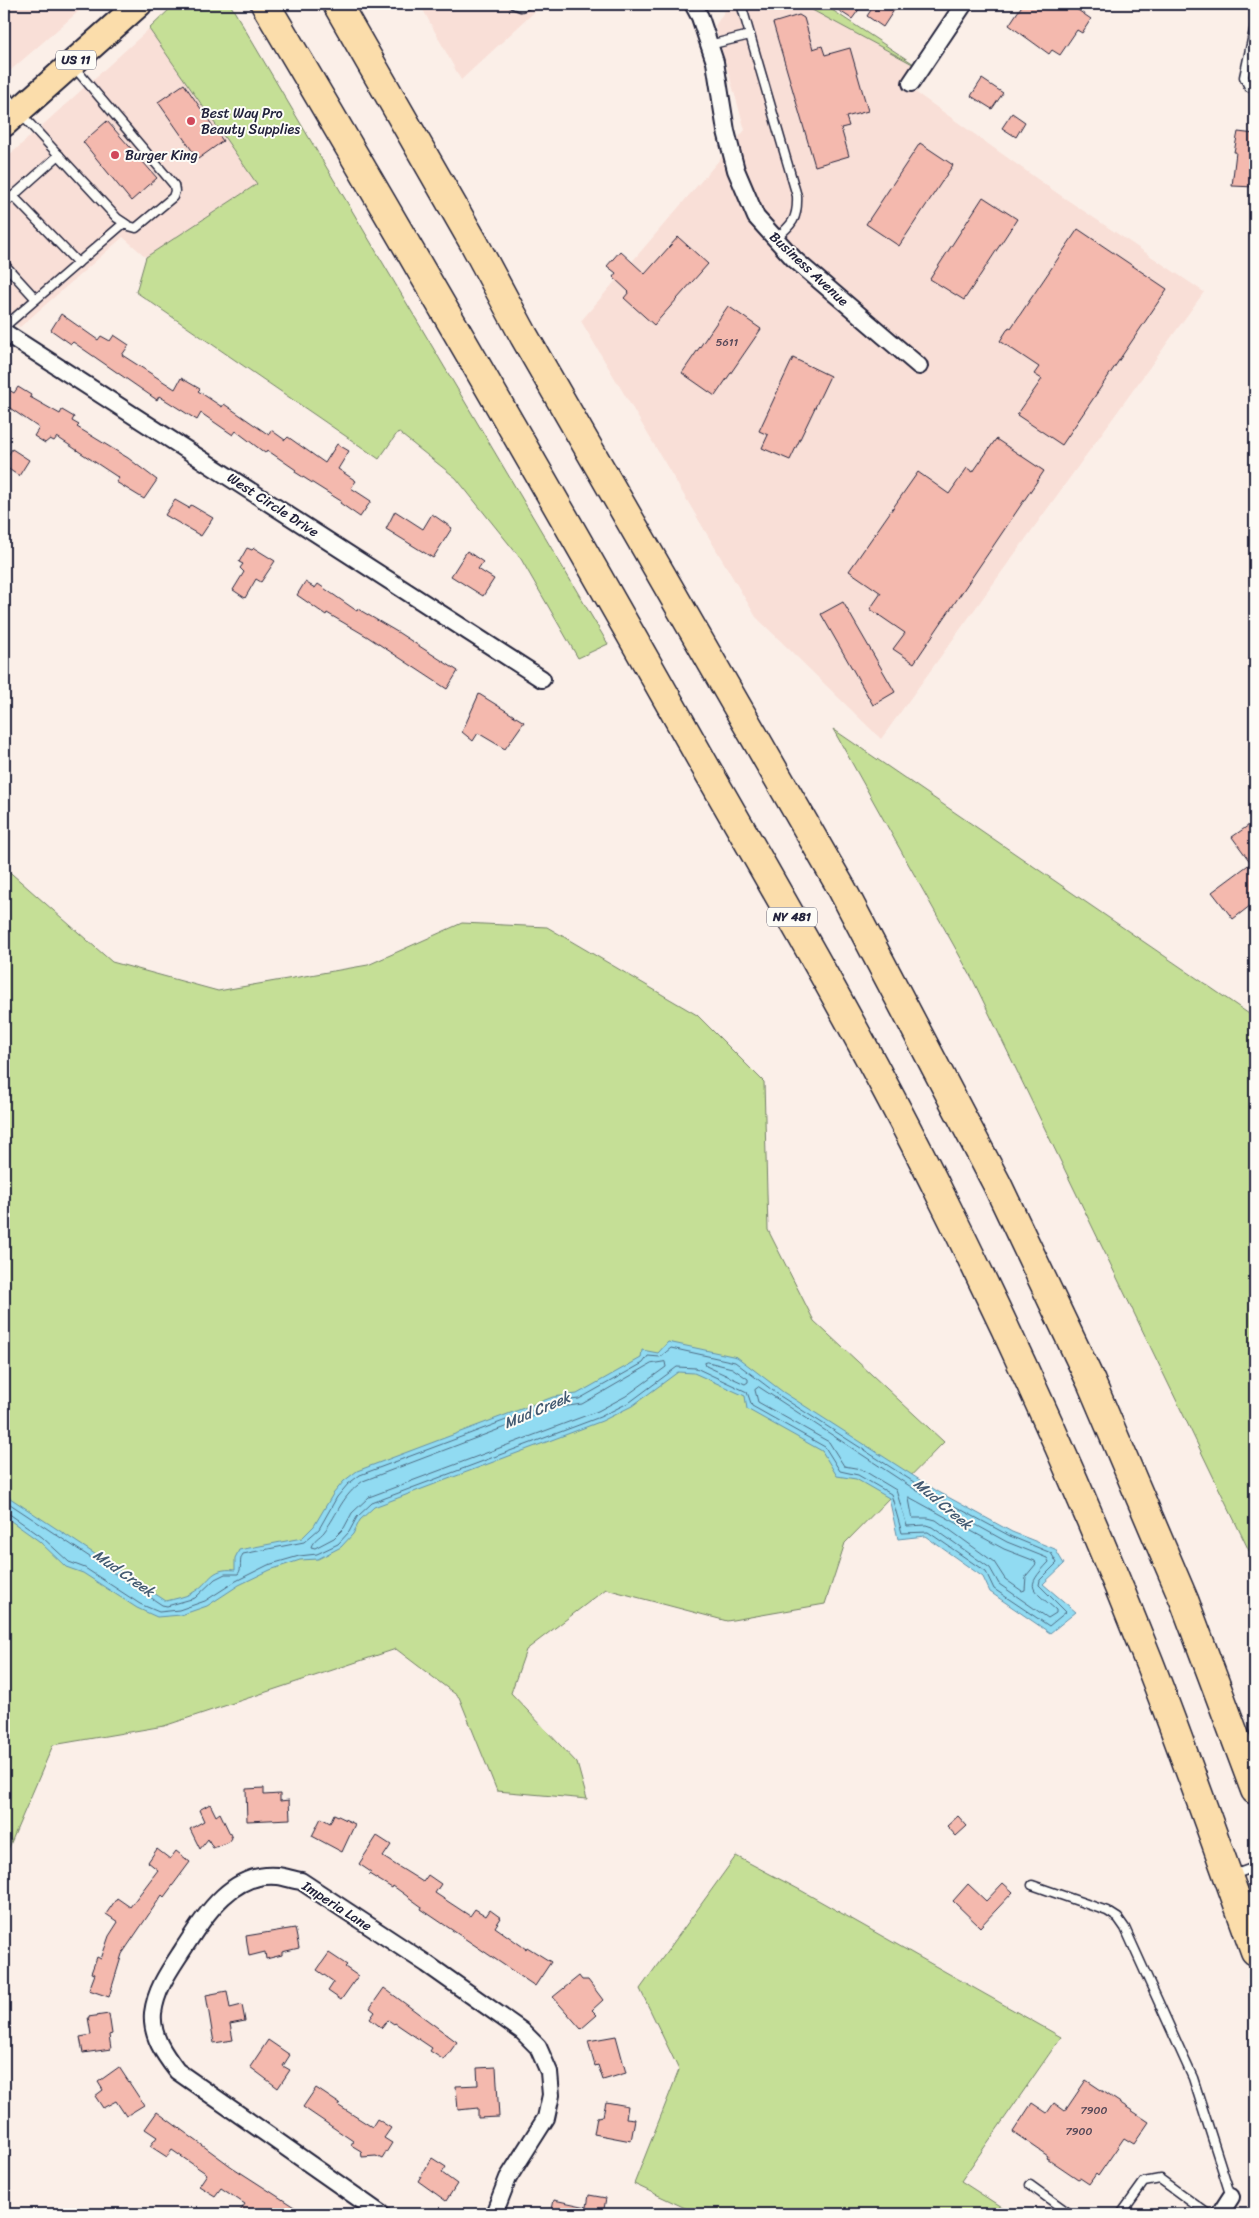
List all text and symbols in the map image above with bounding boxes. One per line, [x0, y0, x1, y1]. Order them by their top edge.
road number: US 11 [56, 50, 96, 70]
place label: Best Way Pro Beauty Supplies [201, 101, 300, 142]
marker: Best Way Pro Beauty Supplies [185, 115, 197, 127]
place label: Burger King [125, 143, 198, 168]
marker: Burger King [109, 149, 121, 161]
street label: Business Avenue [763, 225, 855, 313]
house number: 5611 [716, 333, 738, 352]
street label: West Circle Drive [222, 466, 324, 544]
road number: NY 481 [767, 908, 817, 926]
water label: Mud Creek [499, 1384, 575, 1436]
water label: Mud Creek [908, 1471, 979, 1537]
water label: Mud Creek [88, 1542, 161, 1604]
street label: Imperia Lane [296, 1873, 377, 1938]
house number: 7900 [1081, 2101, 1108, 2120]
house number: 7900 [1066, 2122, 1093, 2141]

